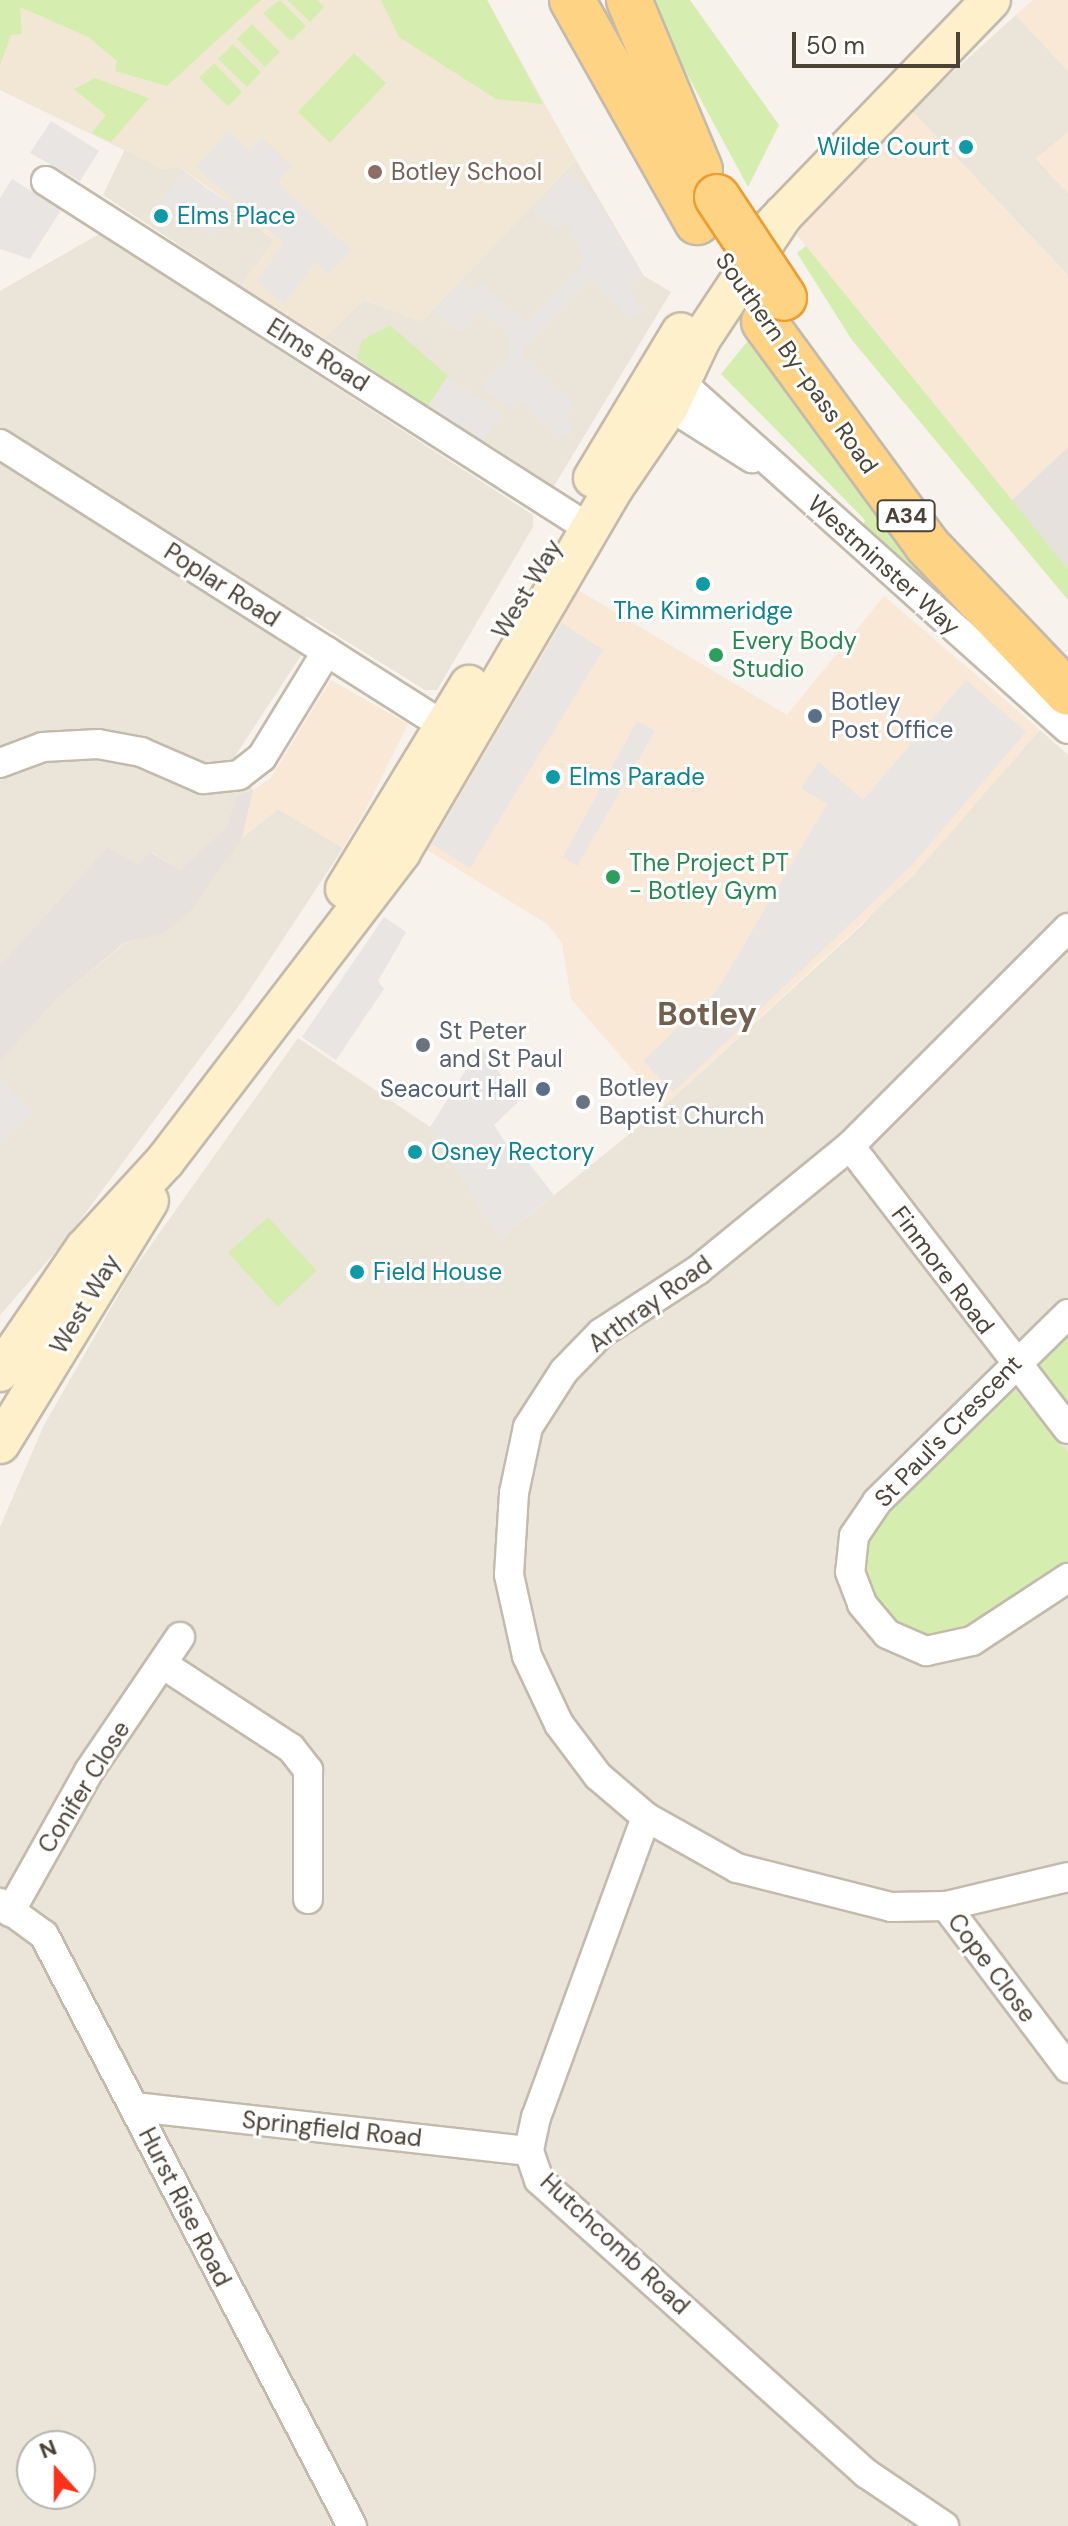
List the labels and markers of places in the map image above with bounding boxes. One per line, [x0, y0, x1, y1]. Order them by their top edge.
place label: Wilde Court [817, 133, 950, 161]
marker: Wilde Court [957, 138, 975, 156]
place label: Botley School [391, 158, 542, 186]
marker: Botley School [366, 163, 384, 181]
place label: Elms Place [177, 202, 295, 230]
marker: Elms Place [152, 207, 170, 225]
marker: The Kimmeridge [694, 575, 712, 593]
place label: The Kimmeridge [613, 597, 793, 625]
place label: Every Body Studio [732, 627, 857, 683]
marker: Every Body Studio [707, 646, 725, 664]
place label: Botley Post Office [831, 688, 953, 744]
marker: Botley Post Office [806, 707, 824, 725]
place label: Elms Parade [569, 763, 705, 791]
marker: Elms Parade [544, 768, 562, 786]
place label: The Project PT - Botley Gym [629, 849, 789, 905]
marker: The Project PT - Botley Gym [604, 868, 622, 886]
place label: St Peter and St Paul [439, 1017, 563, 1073]
marker: St Peter and St Paul [414, 1036, 432, 1054]
place label: Botley Baptist Church [599, 1074, 764, 1130]
place label: Seacourt Hall [380, 1075, 527, 1103]
marker: Seacourt Hall [534, 1080, 552, 1098]
marker: Botley Baptist Church [574, 1093, 592, 1111]
place label: Osney Rectory [431, 1138, 594, 1166]
marker: Osney Rectory [406, 1143, 424, 1161]
place label: Field House [373, 1258, 502, 1286]
marker: Field House [348, 1263, 366, 1281]

